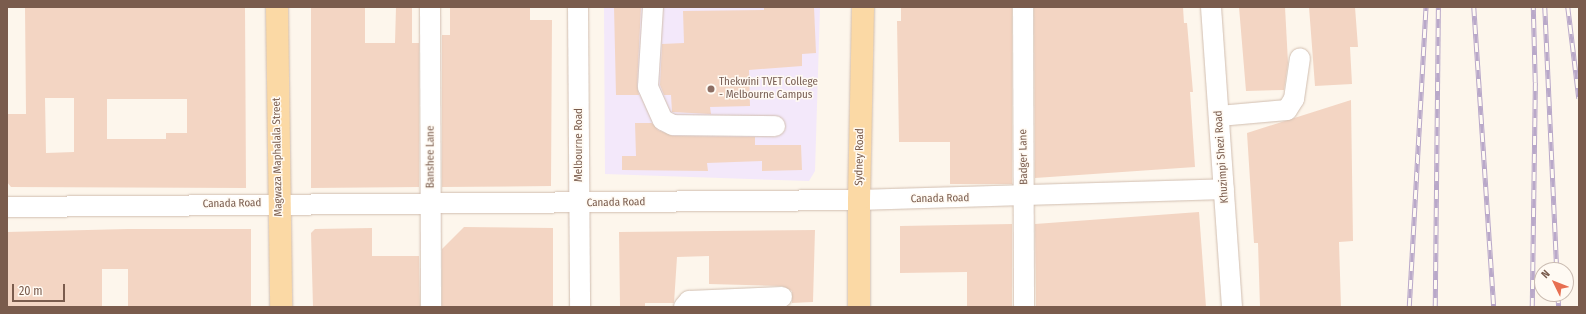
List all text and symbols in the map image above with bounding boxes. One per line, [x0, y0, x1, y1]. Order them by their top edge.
place label: Thekwini TVET College - Melbourne Campus [719, 76, 818, 102]
marker: Thekwini TVET College - Melbourne Campus [706, 84, 716, 94]
street label: Magwaza Maphalala Street [270, 97, 286, 217]
street label: Melbourne Road [572, 108, 586, 182]
street label: Khuzimpi Shezi Road [1212, 110, 1232, 204]
street label: Banshee Lane [424, 126, 438, 188]
street label: Sydney Road [853, 128, 867, 186]
street label: Badger Lane [1017, 129, 1031, 185]
street label: Canada Road [911, 192, 969, 206]
street label: Canada Road [587, 196, 645, 210]
street label: Canada Road [203, 197, 261, 211]
north arrow [1534, 262, 1574, 302]
text: N [1539, 267, 1553, 281]
scale bar [14, 276, 67, 302]
text: 20 m [19, 284, 43, 298]

